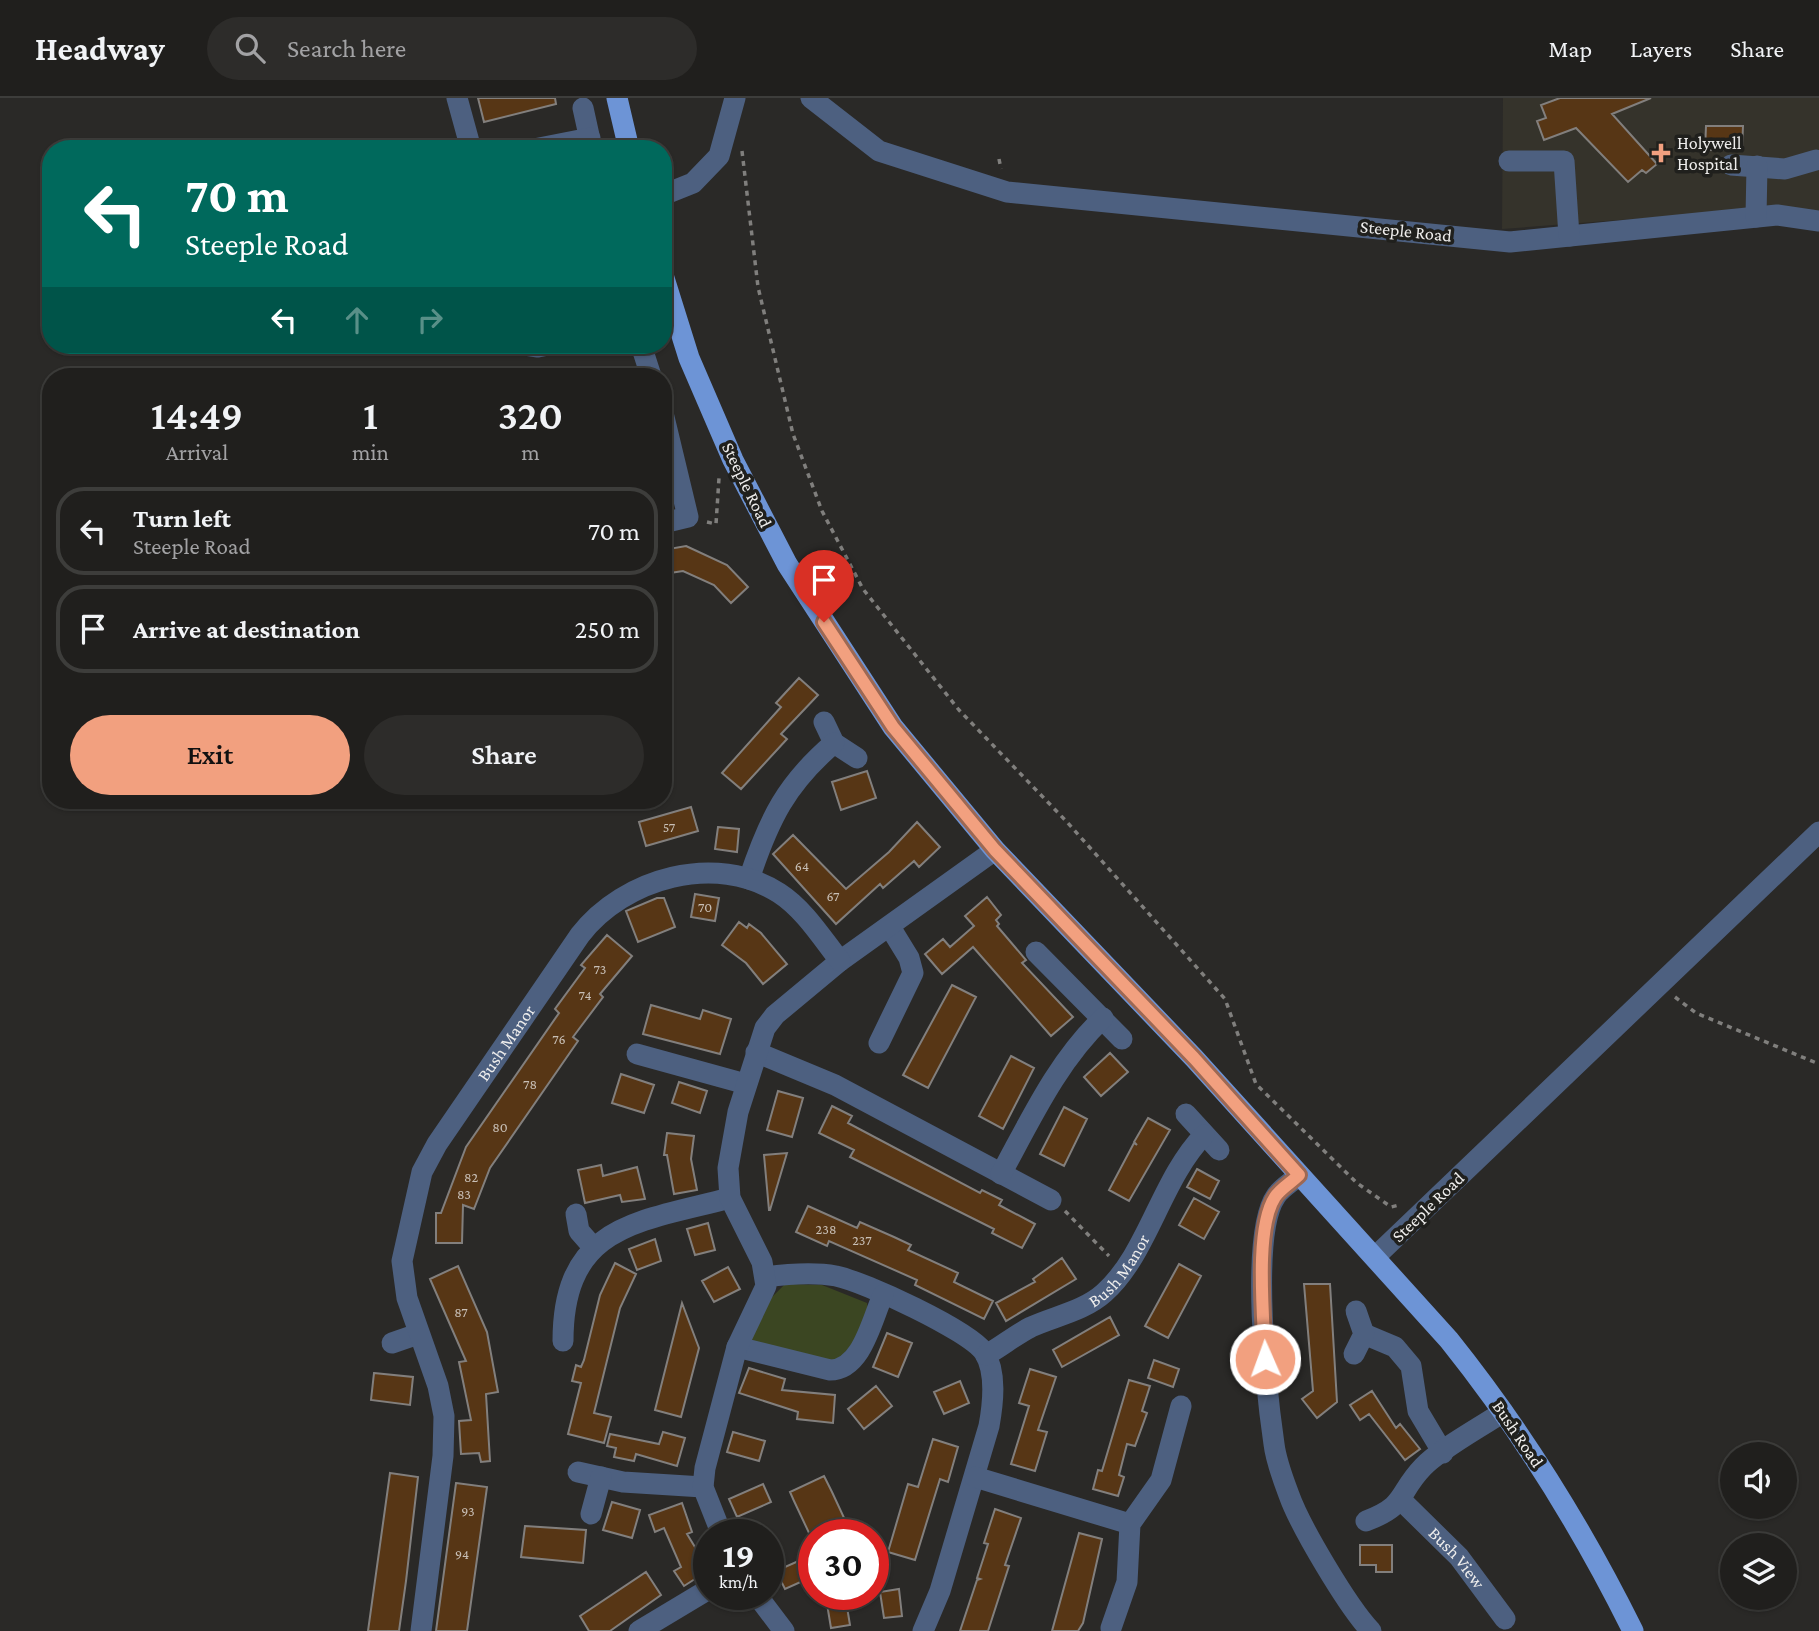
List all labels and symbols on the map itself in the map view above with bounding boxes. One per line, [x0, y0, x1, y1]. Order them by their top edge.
place label: Holywell Hospital [1677, 133, 1742, 174]
marker: Holywell Hospital [1651, 143, 1671, 163]
street label: Steeple Road [1359, 216, 1453, 246]
street label: Steeple Road [718, 439, 776, 531]
pin [794, 550, 854, 622]
house number: 57 [663, 819, 676, 835]
house number: 64 [795, 858, 809, 874]
house number: 67 [826, 888, 840, 904]
house number: 70 [698, 899, 712, 915]
house number: 73 [594, 961, 606, 977]
house number: 74 [578, 987, 592, 1003]
street label: Bush Manor [473, 1001, 540, 1085]
house number: 76 [552, 1031, 566, 1047]
house number: 78 [523, 1076, 537, 1092]
house number: 80 [492, 1119, 508, 1135]
street label: Steeple Road [1388, 1167, 1468, 1246]
house number: 82 [464, 1169, 478, 1185]
house number: 83 [457, 1186, 471, 1202]
house number: 238 [816, 1221, 836, 1237]
street label: Bush Manor [1085, 1230, 1154, 1311]
house number: 237 [852, 1232, 872, 1248]
house number: 87 [454, 1304, 468, 1320]
position arrow [1228, 1322, 1302, 1396]
street label: Bush Road [1488, 1397, 1548, 1472]
house number: 93 [461, 1503, 475, 1519]
speed limit sign: 30 [798, 1519, 889, 1610]
street label: Bush View [1424, 1523, 1489, 1593]
house number: 94 [455, 1546, 469, 1562]

